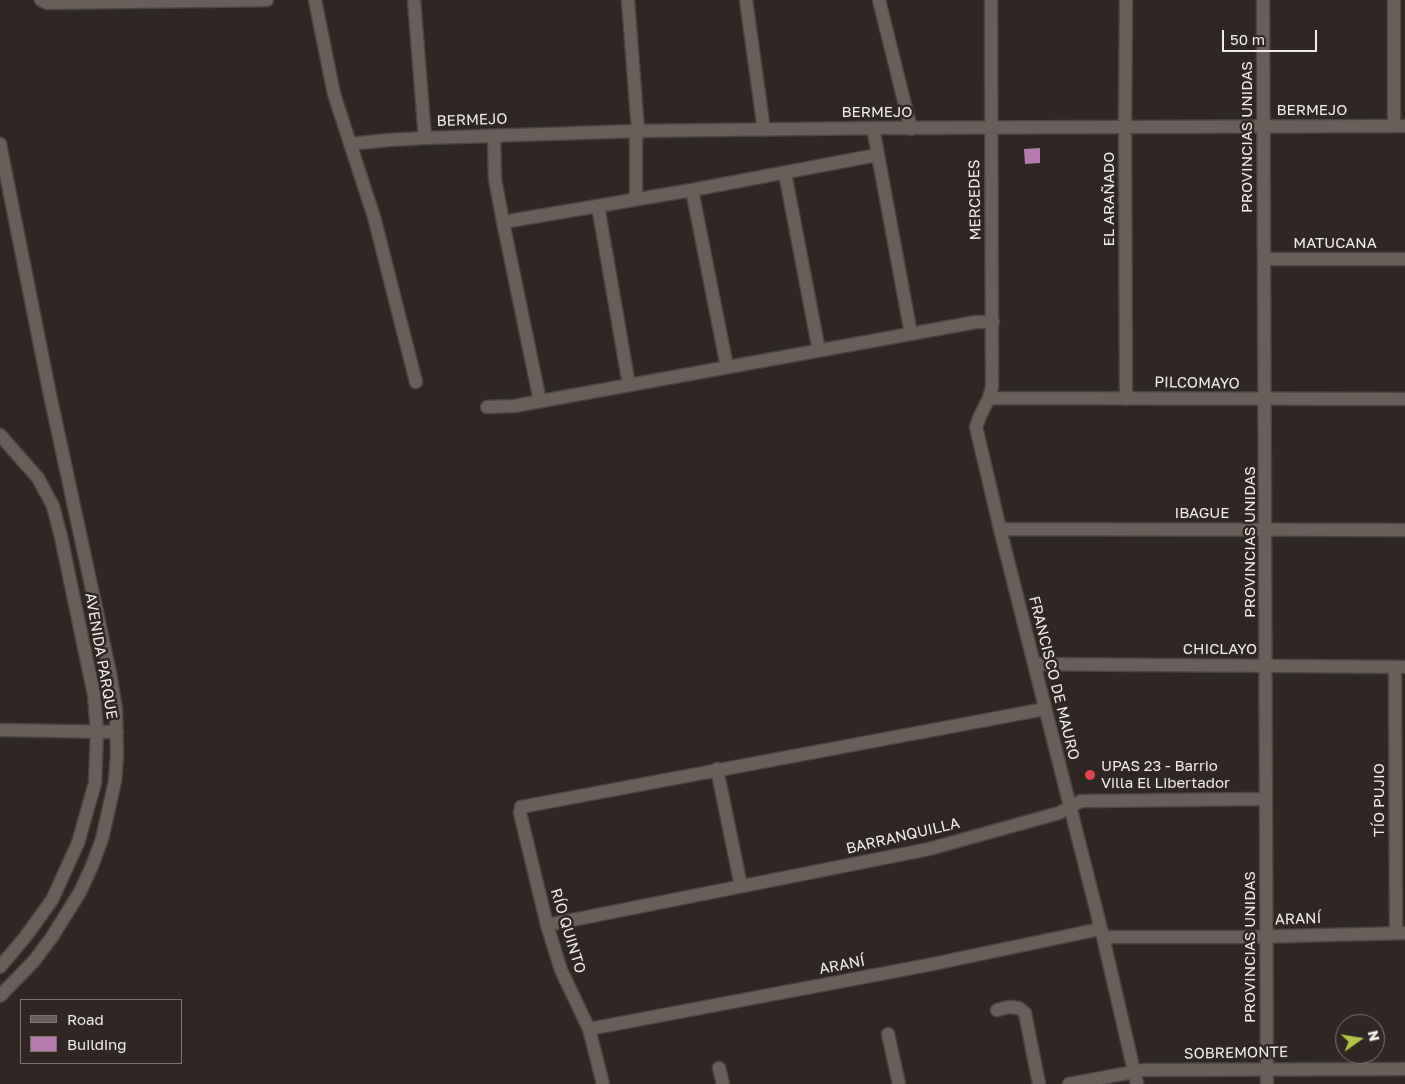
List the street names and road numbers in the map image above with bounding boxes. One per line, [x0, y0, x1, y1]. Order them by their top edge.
street label: PROVINCIAS UNIDAS [1238, 61, 1256, 213]
street label: BERMEJO [1277, 101, 1347, 119]
street label: BERMEJO [842, 103, 912, 121]
street label: BERMEJO [436, 110, 508, 130]
street label: EL ARAÑADO [1100, 152, 1118, 246]
street label: MERCEDES [965, 159, 985, 241]
street label: MATUCANA [1293, 234, 1377, 252]
street label: PILCOMAYO [1154, 373, 1240, 393]
street label: PROVINCIAS UNIDAS [1241, 466, 1259, 618]
street label: IBAGUE [1175, 504, 1229, 522]
street label: AVENIDA PARQUE [81, 591, 121, 721]
street label: FRANCISCO DE MAURO [1025, 594, 1083, 762]
street label: CHICLAYO [1183, 640, 1257, 658]
street label: TÍO PUJIO [1370, 763, 1388, 837]
street label: BARRANQUILLA [844, 814, 962, 858]
street label: PROVINCIAS UNIDAS [1241, 871, 1259, 1023]
street label: RÍO QUINTO [547, 886, 589, 976]
street label: ARANÍ [1274, 909, 1322, 929]
street label: ARANÍ [818, 952, 866, 978]
street label: SOBREMONTE [1184, 1043, 1288, 1063]

